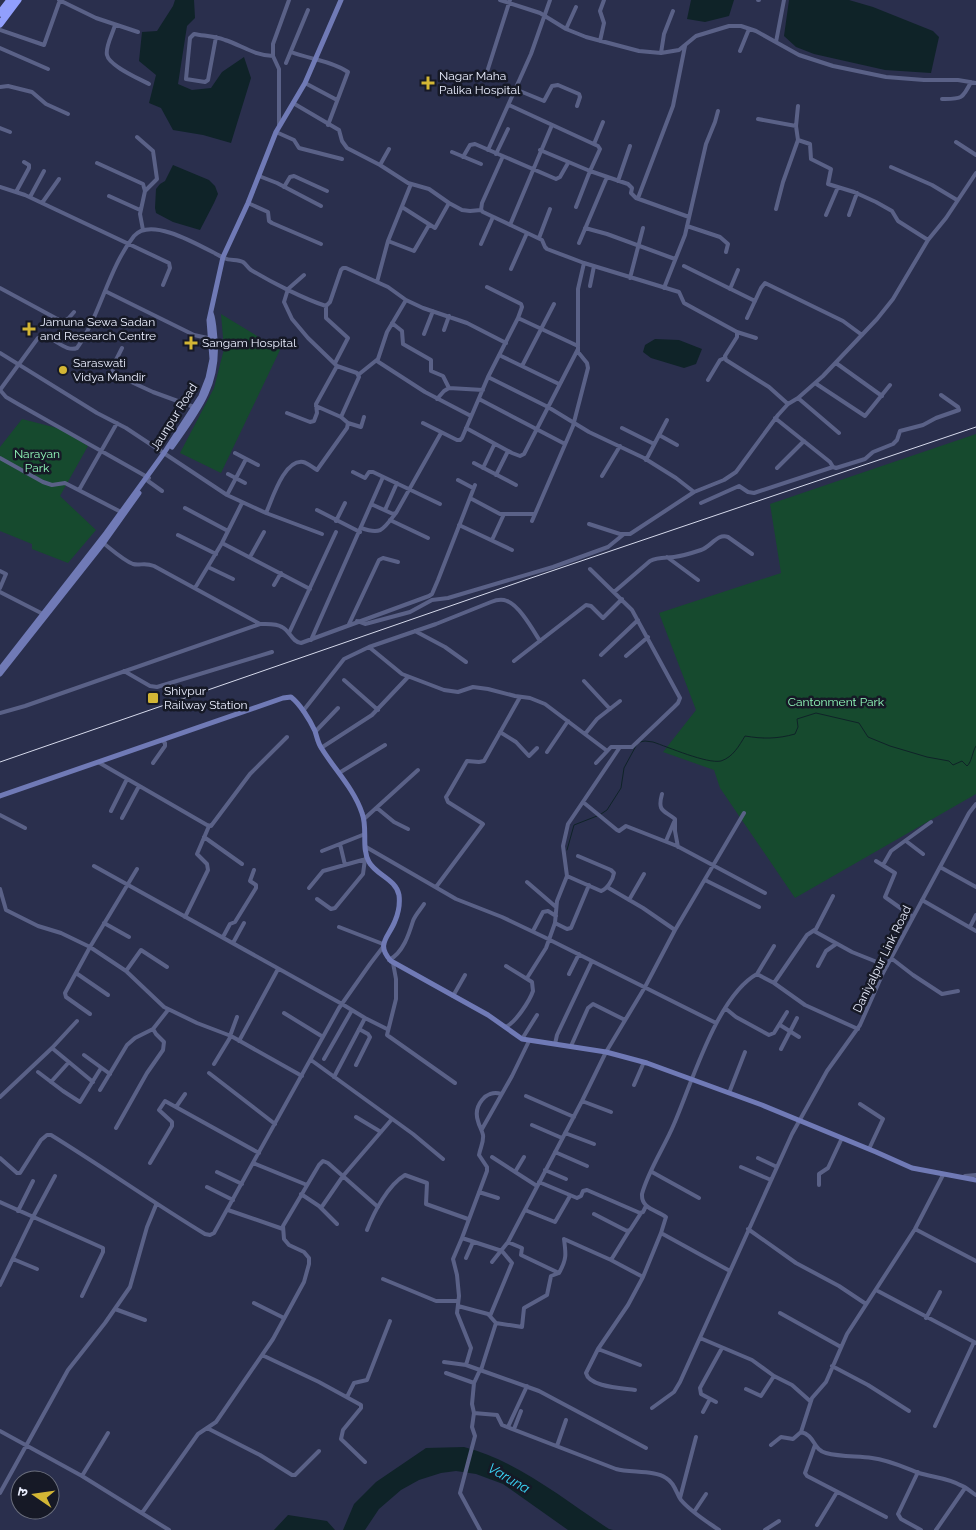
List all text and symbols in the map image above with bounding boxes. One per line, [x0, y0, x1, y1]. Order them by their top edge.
place label: Nagar Maha Palika Hospital [439, 69, 521, 97]
marker: Nagar Maha Palika Hospital [421, 76, 435, 90]
place label: Jamuna Sewa Sadan and Research Centre [40, 315, 156, 343]
marker: Jamuna Sewa Sadan and Research Centre [22, 322, 36, 336]
marker: Sangam Hospital [184, 336, 198, 350]
place label: Sangam Hospital [202, 336, 297, 350]
place label: Saraswati Vidya Mandir [73, 356, 146, 384]
marker: Saraswati Vidya Mandir [57, 364, 69, 376]
street label: Jaunpur Road [148, 381, 200, 453]
park label: Narayan Park [14, 447, 60, 475]
place label: Shivpur Railway Station [164, 684, 248, 712]
marker: Shivpur Railway Station [146, 691, 160, 705]
park label: Cantonment Park [788, 695, 885, 709]
street label: Daniyalpur Link Road [850, 903, 914, 1015]
water label: Varuna [485, 1460, 533, 1496]
north arrow [10, 1470, 60, 1520]
text: उ [14, 1486, 31, 1498]

